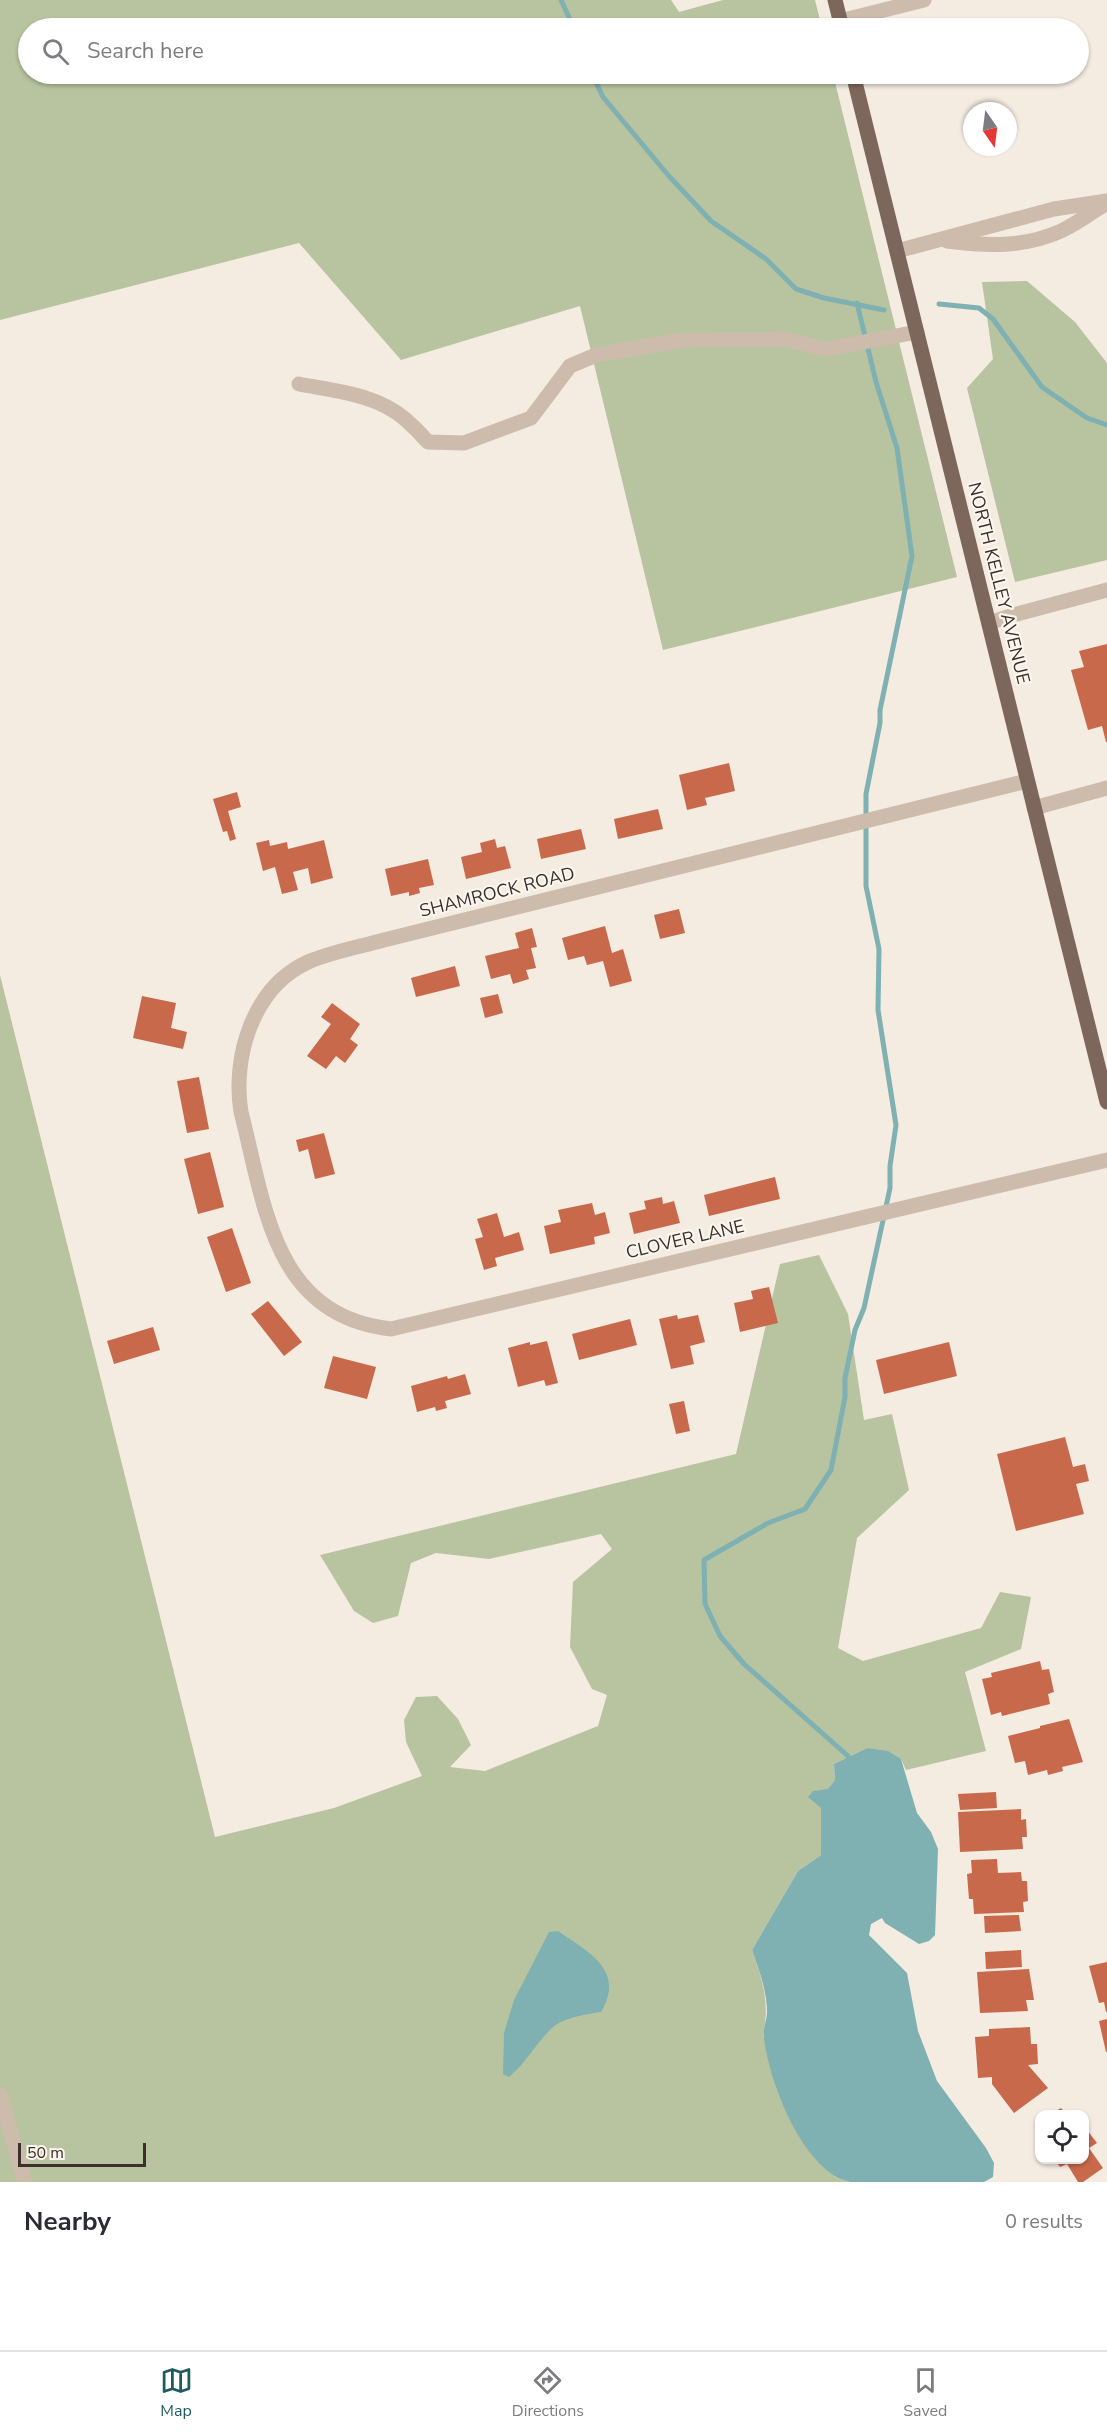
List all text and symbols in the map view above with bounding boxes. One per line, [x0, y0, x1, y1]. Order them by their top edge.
search box [18, 18, 1089, 84]
icon: search [39, 35, 72, 68]
text: Search here [87, 36, 204, 66]
north arrow [963, 102, 1017, 156]
street label: NORTH KELLEY AVENUE [962, 480, 1036, 686]
street label: SHAMROCK ROAD [417, 861, 577, 923]
street label: CLOVER LANE [624, 1214, 746, 1264]
map controls [1035, 2110, 1089, 2164]
button: locate [1035, 2110, 1089, 2164]
scale bar [18, 2140, 146, 2168]
text: 50 m [27, 2142, 64, 2164]
text: Nearby [24, 2204, 111, 2239]
text: 0 results [1005, 2208, 1083, 2235]
tab: Map [160, 2364, 193, 2422]
tab: Directions [512, 2364, 584, 2422]
tab: Saved [903, 2364, 947, 2422]

